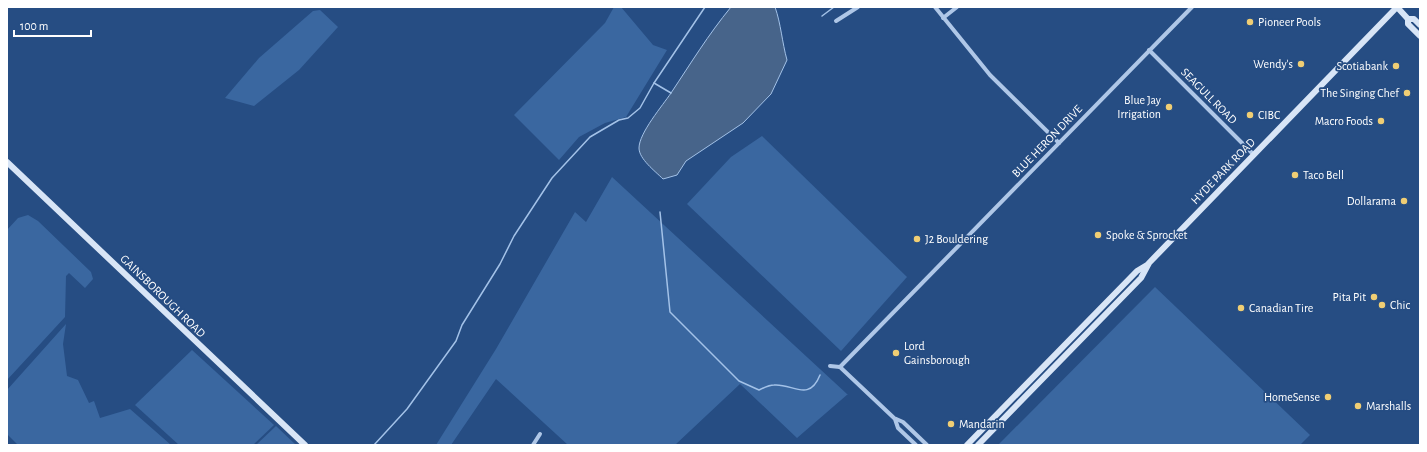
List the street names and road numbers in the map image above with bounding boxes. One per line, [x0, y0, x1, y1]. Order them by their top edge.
street label: SEAGULL ROAD [1179, 66, 1239, 126]
street label: BLUE HERON DRIVE [1010, 102, 1084, 179]
street label: HYDE PARK ROAD [1189, 136, 1258, 206]
street label: GAINSBOROUGH ROAD [118, 252, 208, 340]

